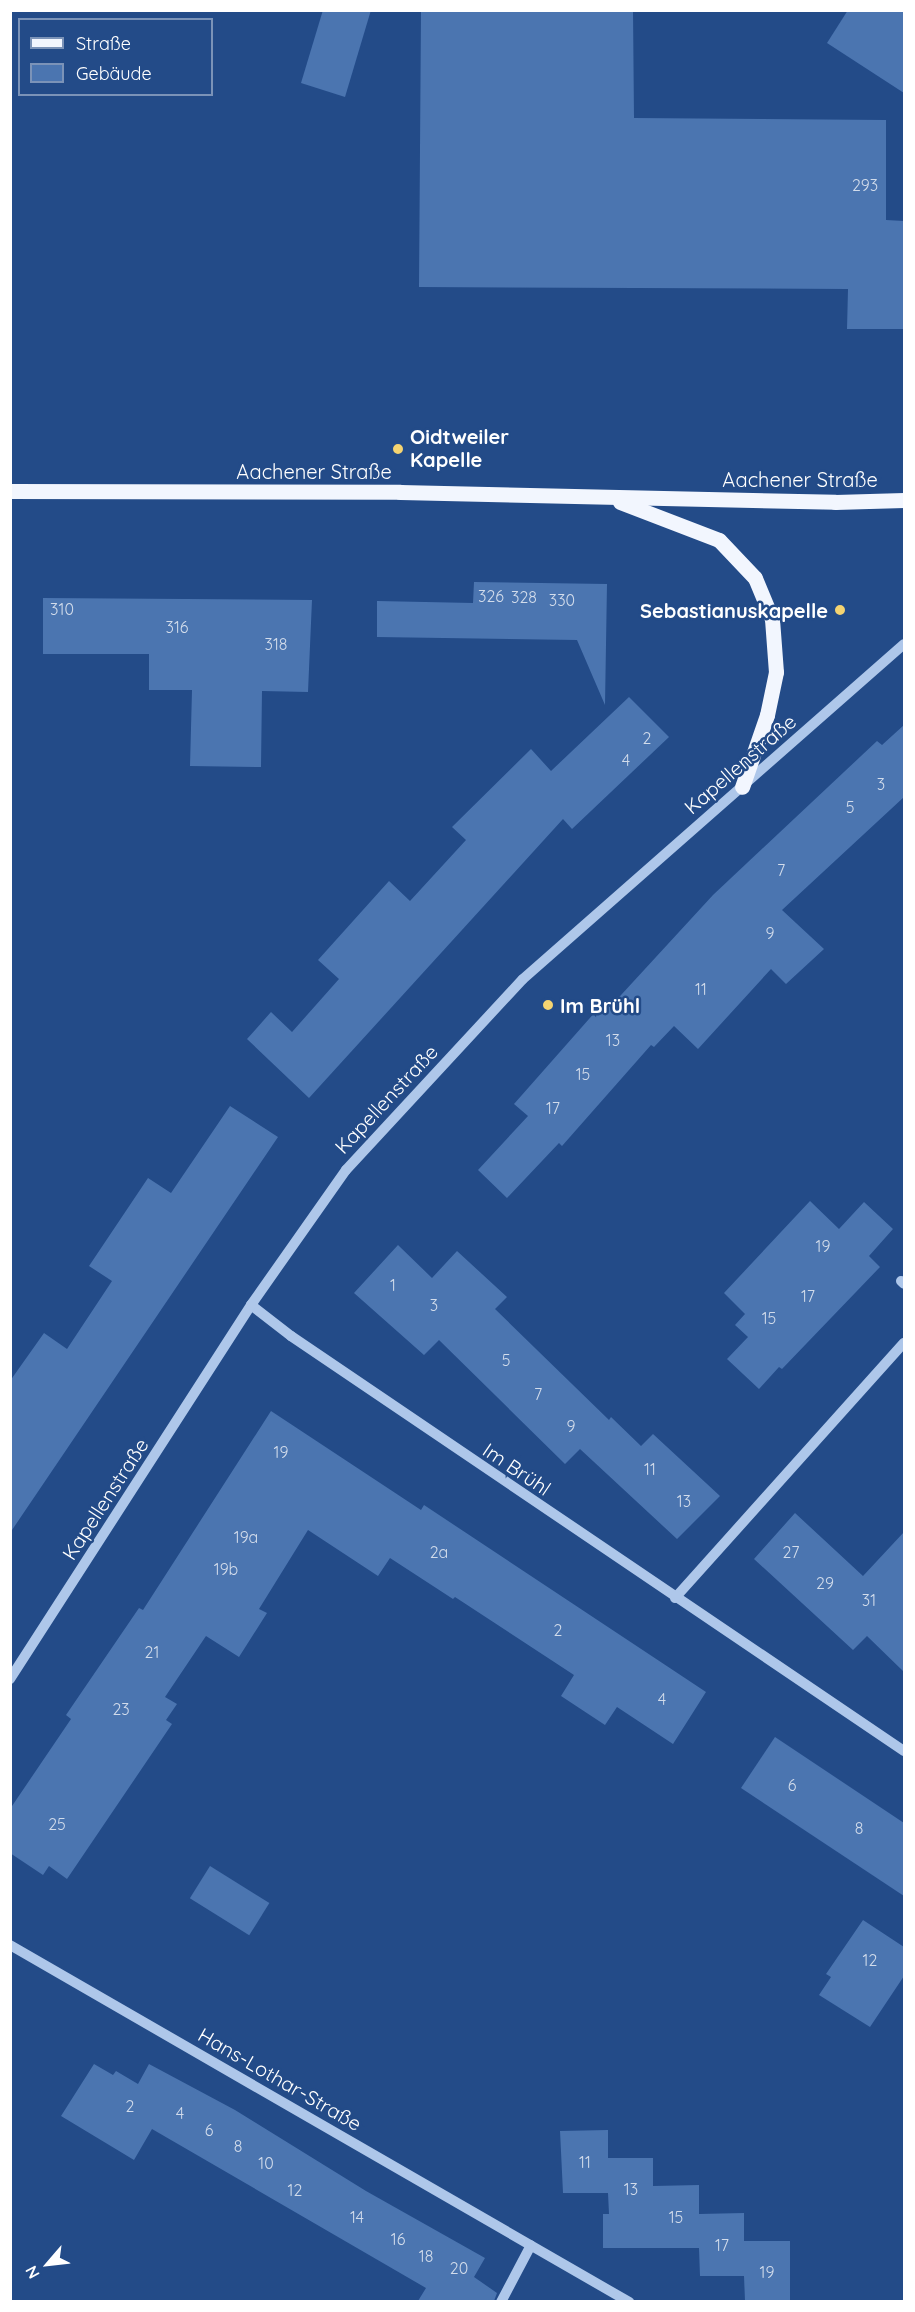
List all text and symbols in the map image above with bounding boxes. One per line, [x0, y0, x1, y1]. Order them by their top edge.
legend [18, 18, 213, 96]
text: Straße [76, 32, 131, 55]
text: Gebäude [76, 62, 152, 85]
house number: 293 [852, 175, 878, 195]
place label: Oidtweiler Kapelle [410, 425, 509, 472]
marker: Oidtweiler Kapelle [391, 442, 405, 456]
street label: Aachener Straße [236, 459, 392, 483]
street label: Aachener Straße [722, 467, 878, 491]
house number: 326 [478, 586, 504, 606]
house number: 328 [511, 587, 537, 607]
house number: 330 [549, 590, 575, 610]
place label: Sebastianuskapelle [640, 598, 828, 622]
house number: 310 [50, 599, 74, 619]
marker: Sebastianuskapelle [833, 603, 847, 617]
house number: 316 [166, 617, 188, 637]
house number: 318 [265, 634, 287, 654]
street label: Kapellenstraße [679, 709, 801, 819]
house number: 2 [643, 728, 651, 748]
house number: 4 [622, 750, 630, 770]
house number: 3 [877, 774, 885, 794]
house number: 5 [846, 797, 854, 817]
house number: 7 [777, 860, 785, 880]
house number: 9 [766, 923, 774, 943]
house number: 11 [695, 979, 707, 999]
place label: Im Brühl [560, 993, 640, 1017]
marker: Im Brühl [541, 998, 555, 1012]
house number: 13 [606, 1030, 620, 1050]
street label: Kapellenstraße [329, 1040, 443, 1158]
house number: 15 [576, 1064, 590, 1084]
house number: 17 [546, 1098, 560, 1118]
house number: 19 [816, 1236, 830, 1256]
house number: 1 [390, 1275, 396, 1295]
house number: 17 [801, 1286, 815, 1306]
house number: 3 [430, 1295, 438, 1315]
house number: 15 [762, 1308, 776, 1328]
house number: 5 [502, 1350, 510, 1370]
house number: 7 [534, 1384, 542, 1404]
house number: 9 [567, 1416, 575, 1436]
street label: Kapellenstraße [57, 1434, 153, 1564]
street label: Im Brühl [478, 1438, 556, 1500]
house number: 19 [274, 1442, 288, 1462]
house number: 11 [644, 1459, 656, 1479]
house number: 13 [677, 1491, 691, 1511]
house number: 19a [234, 1527, 258, 1547]
house number: 2a [430, 1542, 448, 1562]
house number: 27 [783, 1542, 799, 1562]
house number: 19b [214, 1559, 238, 1579]
house number: 29 [816, 1573, 834, 1593]
house number: 31 [862, 1590, 876, 1610]
house number: 2 [554, 1620, 562, 1640]
house number: 21 [145, 1642, 159, 1662]
house number: 4 [658, 1689, 666, 1709]
house number: 23 [112, 1699, 130, 1719]
house number: 6 [788, 1775, 796, 1795]
house number: 25 [48, 1814, 66, 1834]
house number: 8 [855, 1818, 863, 1838]
house number: 12 [863, 1950, 877, 1970]
street label: Hans-Lothar-Straße [194, 2022, 366, 2136]
house number: 2 [126, 2096, 134, 2116]
house number: 4 [176, 2103, 184, 2123]
house number: 6 [205, 2120, 213, 2140]
house number: 8 [234, 2136, 242, 2156]
house number: 11 [579, 2152, 591, 2172]
house number: 10 [258, 2153, 274, 2173]
house number: 13 [624, 2179, 638, 2199]
house number: 12 [288, 2180, 302, 2200]
house number: 14 [350, 2207, 364, 2227]
house number: 15 [669, 2207, 683, 2227]
house number: 16 [391, 2229, 405, 2249]
north arrow [18, 2234, 78, 2294]
house number: 17 [715, 2235, 729, 2255]
house number: 18 [419, 2246, 433, 2266]
house number: 20 [450, 2258, 468, 2278]
house number: 19 [760, 2262, 774, 2282]
text: N [21, 2263, 44, 2282]

